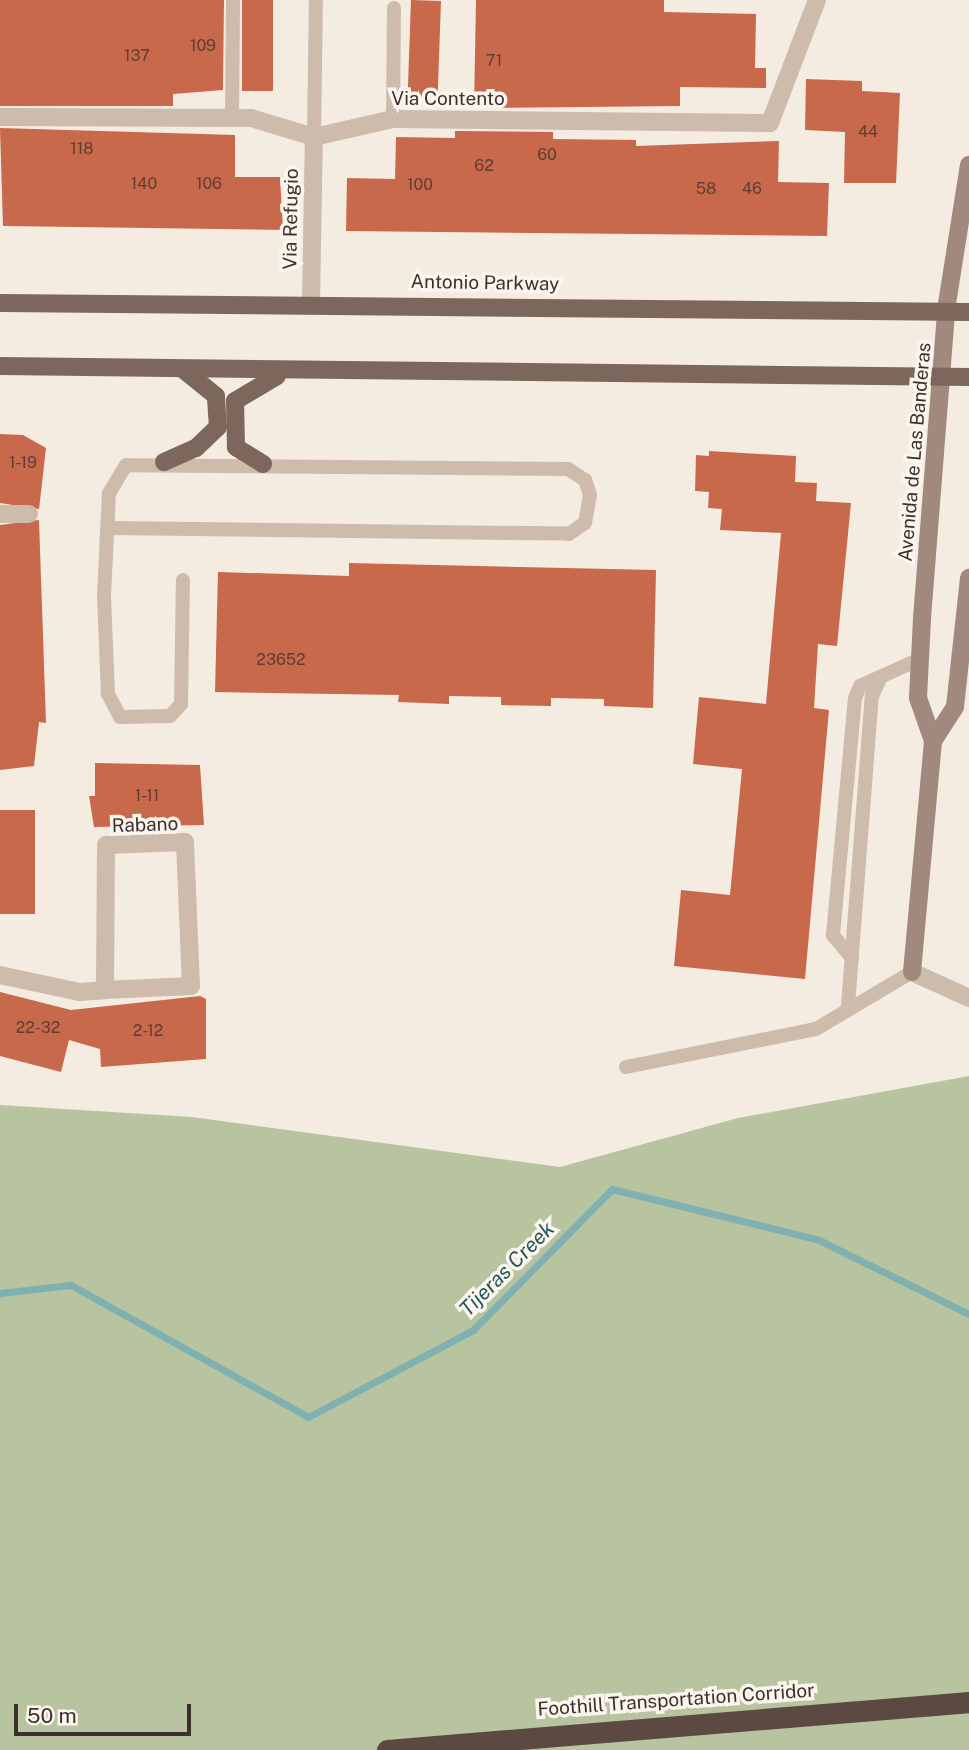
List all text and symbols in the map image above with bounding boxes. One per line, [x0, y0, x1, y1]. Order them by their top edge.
house number: 109 [190, 36, 216, 56]
house number: 137 [124, 46, 150, 66]
house number: 71 [486, 51, 502, 71]
street label: Via Contento [391, 88, 505, 110]
house number: 44 [858, 122, 878, 142]
house number: 118 [70, 139, 94, 159]
house number: 60 [537, 145, 557, 165]
house number: 62 [474, 156, 494, 176]
street label: Via Refugio [279, 168, 303, 270]
house number: 140 [131, 174, 157, 194]
house number: 106 [196, 174, 222, 194]
house number: 100 [407, 175, 433, 195]
house number: 58 [696, 179, 716, 199]
house number: 46 [742, 179, 762, 199]
street label: Antonio Parkway [410, 270, 560, 296]
street label: Avenida de Las Banderas [894, 341, 936, 563]
house number: 1-19 [9, 453, 37, 473]
house number: 23652 [256, 650, 306, 670]
house number: 1-11 [135, 786, 159, 806]
street label: Rabano [111, 812, 179, 838]
house number: 22-32 [16, 1018, 60, 1038]
house number: 2-12 [133, 1021, 163, 1041]
water label: Tijeras Creek [454, 1216, 560, 1322]
street label: Foothill Transportation Corridor [537, 1679, 815, 1721]
scale bar [18, 1690, 194, 1734]
text: 50 m [27, 1703, 77, 1728]

